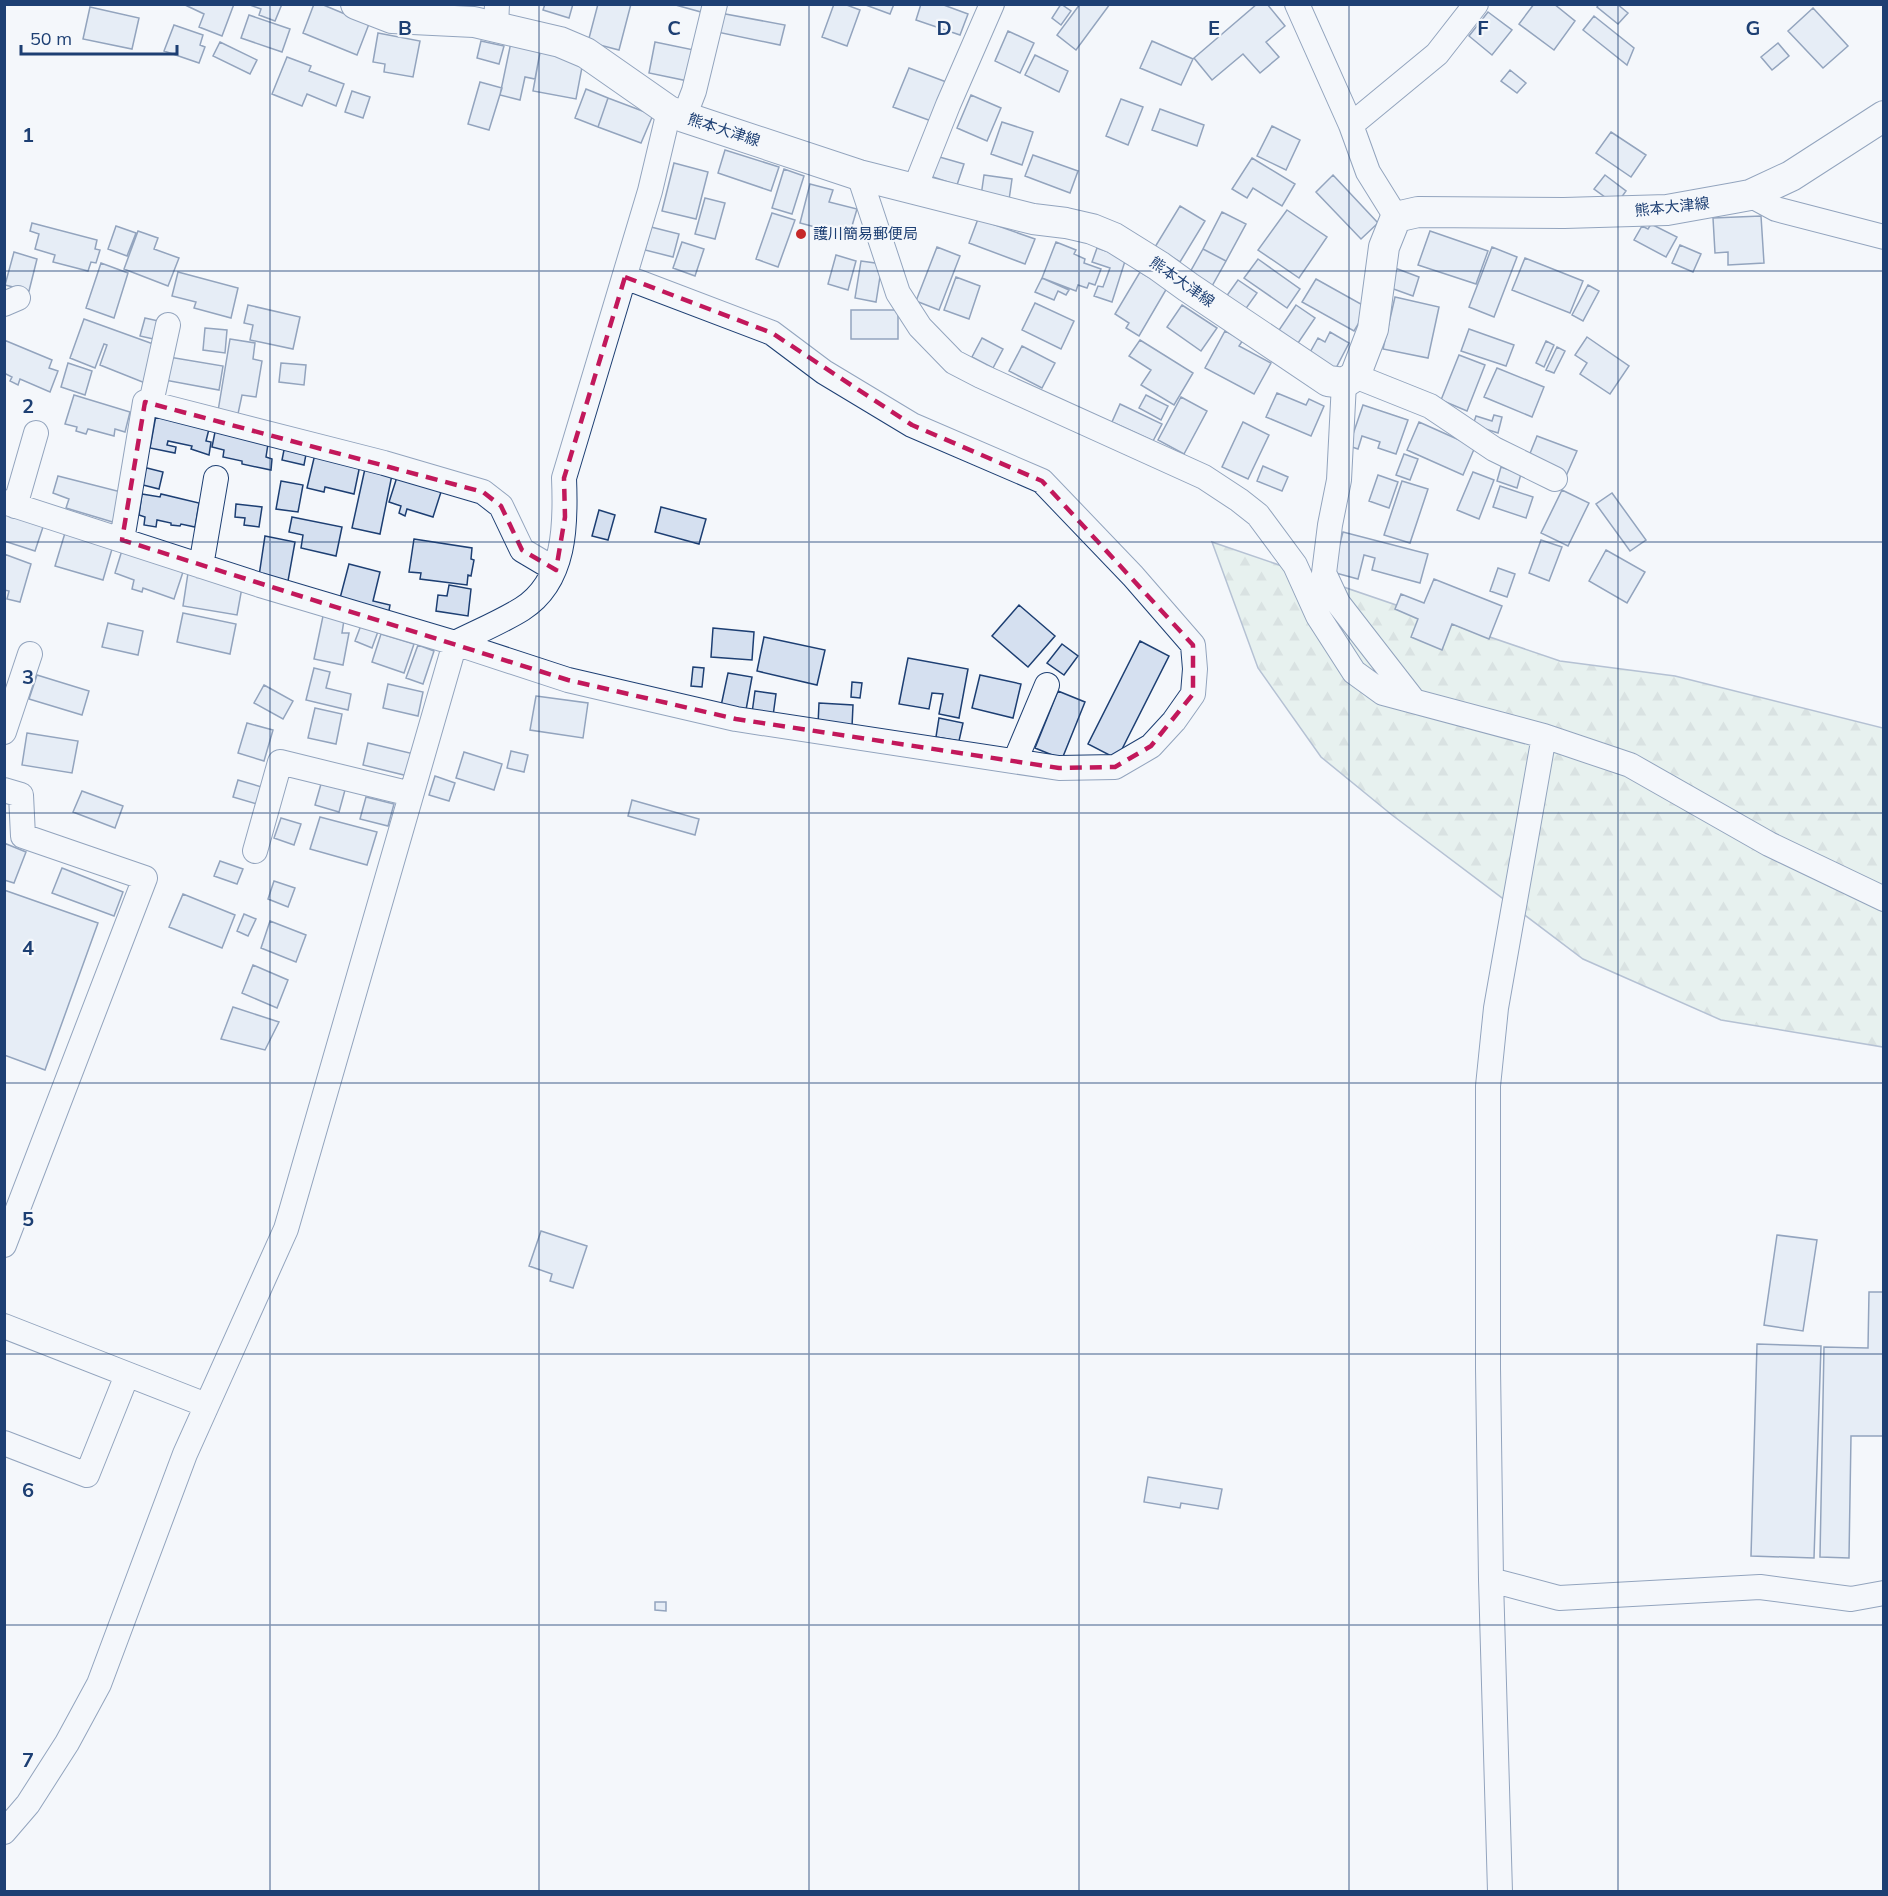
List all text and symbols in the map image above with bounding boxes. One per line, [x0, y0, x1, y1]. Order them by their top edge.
text: B [398, 15, 412, 40]
text: C [667, 15, 681, 40]
text: D [936, 15, 952, 40]
text: E [1208, 15, 1220, 40]
text: F [1477, 15, 1489, 40]
text: G [1746, 15, 1760, 40]
scale bar [21, 18, 177, 56]
text: 50 m [30, 27, 72, 50]
street label: 熊本大津線 [686, 109, 763, 150]
text: 1 [22, 122, 34, 147]
street label: 熊本大津線 [1634, 193, 1710, 220]
place label: 護川簡易郵便局 [813, 224, 918, 243]
marker: 護川簡易郵便局 [794, 227, 808, 241]
street label: 熊本大津線 [1146, 252, 1218, 311]
text: 2 [22, 393, 34, 418]
text: 3 [22, 664, 34, 689]
text: 4 [22, 935, 34, 960]
text: 5 [22, 1206, 34, 1231]
text: 6 [22, 1477, 34, 1502]
text: 7 [22, 1747, 34, 1772]

